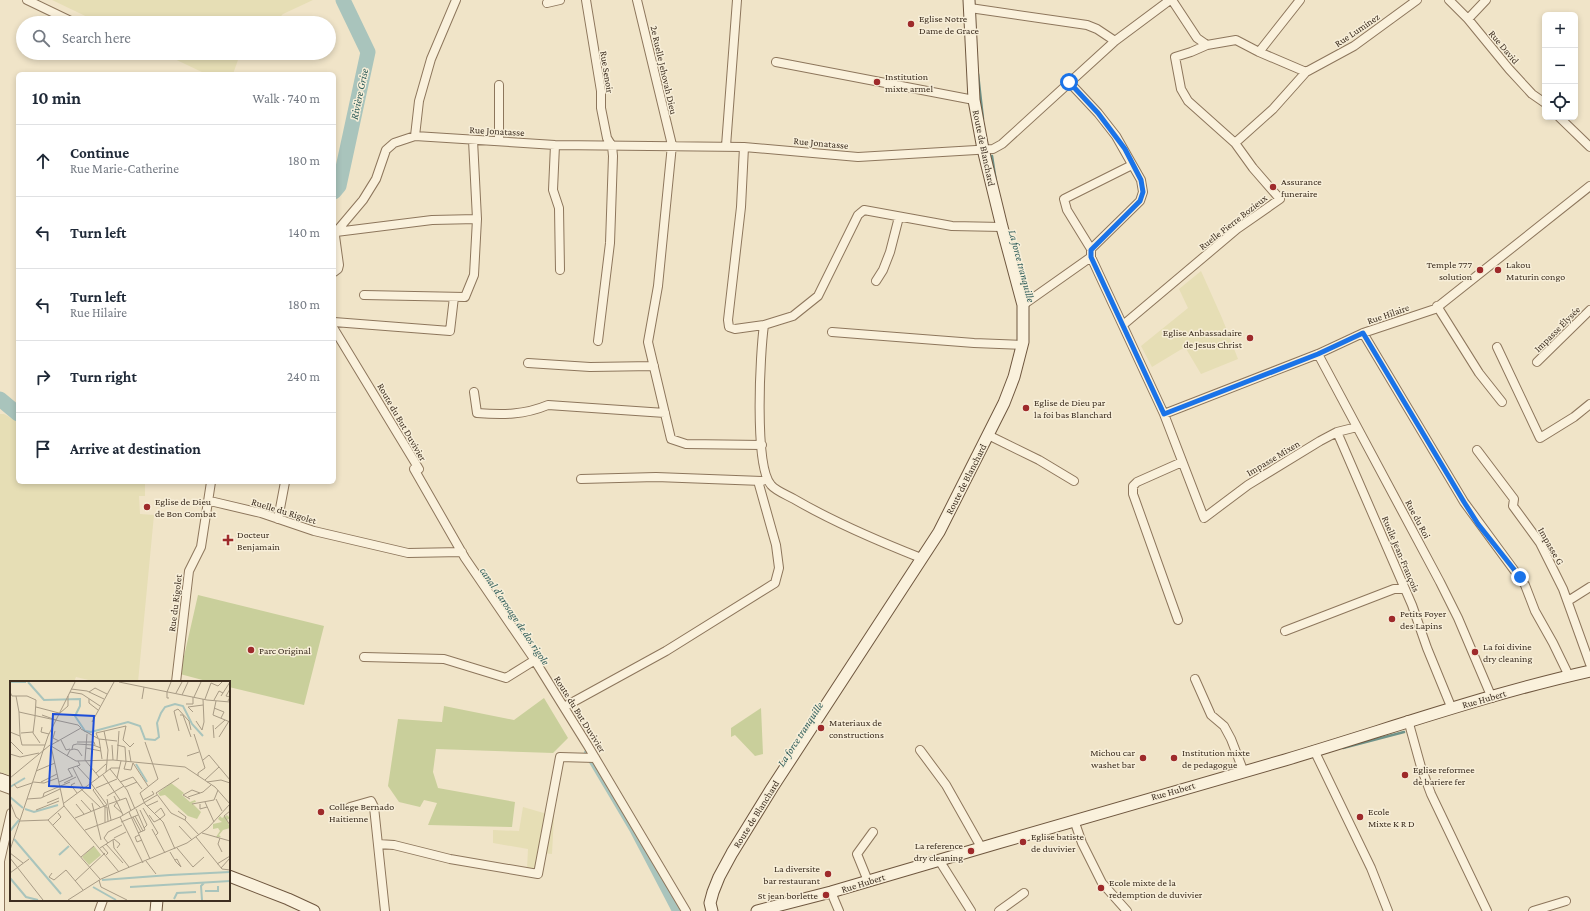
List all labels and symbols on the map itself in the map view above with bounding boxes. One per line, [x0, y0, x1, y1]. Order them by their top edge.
street label: Rue Luminez [1332, 11, 1382, 49]
place label: Eglise Notre Dame de Grace [919, 13, 980, 36]
marker: Eglise Notre Dame de Grace [906, 19, 916, 29]
street label: 2e Ruelle Jehovah Dieu [648, 25, 680, 116]
street label: Rue David [1487, 28, 1522, 67]
street label: Rue Senoir [598, 50, 616, 94]
water label: Rivière Grise [348, 67, 370, 121]
place label: Institution mixte armel [885, 71, 933, 94]
route start [1060, 73, 1078, 91]
marker: Institution mixte armel [872, 77, 882, 87]
street label: Route de Blanchard [971, 109, 998, 188]
street label: Rue Jonatasse [469, 124, 525, 138]
street label: Rue Jonatasse [793, 135, 849, 151]
place label: Assurance funeraire [1281, 176, 1322, 199]
marker: Assurance funeraire [1268, 182, 1278, 192]
street label: Ruelle Pierre Bozieux [1197, 192, 1270, 252]
water label: La force tranquille [1006, 228, 1038, 305]
place label: Temple 777 solution [1427, 259, 1473, 282]
place label: Lakou Maturin congo [1506, 259, 1565, 282]
marker: Temple 777 solution [1475, 265, 1485, 275]
marker: Lakou Maturin congo [1493, 265, 1503, 275]
street label: Rue Hilaire [1366, 301, 1411, 326]
street label: Impasse Élysée [1532, 303, 1583, 354]
place label: Eglise Anbassadaire de Jesus Christ [1163, 327, 1243, 350]
marker: Eglise Anbassadaire de Jesus Christ [1245, 333, 1255, 343]
street label: Route du But Duvivier [375, 381, 429, 463]
place label: Eglise de Dieu par la foi bas Blanchard [1034, 397, 1113, 420]
marker: Eglise de Dieu par la foi bas Blanchard [1021, 403, 1031, 413]
street label: Impasse Mixen [1244, 437, 1302, 478]
street label: Route de Blanchard [944, 441, 989, 516]
place label: Eglise de Dieu de Bon Combat [155, 496, 217, 519]
street label: Ruelle du Rigolet [250, 496, 318, 526]
street label: Rue du Roi [1403, 498, 1433, 541]
marker: Eglise de Dieu de Bon Combat [142, 502, 152, 512]
street label: Ruelle Jean-François [1380, 514, 1422, 594]
street label: Impasse G [1536, 525, 1566, 567]
place label: Docteur Benjamain [237, 529, 281, 553]
marker: Docteur Benjamain [222, 534, 234, 546]
water label: canal d'arosage de dos rigole [477, 565, 553, 668]
route end [1511, 568, 1529, 586]
street label: Rue du Rigolet [166, 573, 184, 632]
place label: Petits Foyer des Lapins [1400, 608, 1447, 631]
marker: Petits Foyer des Lapins [1387, 614, 1397, 624]
place label: La foi divine dry cleaning [1483, 641, 1532, 664]
marker: Parc Original [246, 645, 256, 655]
place label: Parc Original [259, 645, 311, 656]
marker: La foi divine dry cleaning [1470, 647, 1480, 657]
street label: Route du But Duvivier [552, 674, 608, 755]
inset map [10, 681, 230, 901]
street label: Rue Hubert [1461, 687, 1508, 711]
water label: La force tranquille [775, 699, 827, 769]
place label: Materiaux de constructions [829, 717, 884, 740]
marker: Materiaux de constructions [816, 723, 826, 733]
place label: Michou car washet bar [1090, 747, 1135, 770]
place label: Institution mixte de pedagogue [1182, 747, 1250, 770]
marker: Michou car washet bar [1138, 753, 1148, 763]
marker: Institution mixte de pedagogue [1169, 753, 1179, 763]
place label: Eglise reformee de bariere fer [1413, 764, 1475, 787]
marker: Eglise reformee de bariere fer [1400, 770, 1410, 780]
street label: Route de Blanchard [731, 778, 782, 850]
street label: Rue Hubert [1150, 779, 1197, 803]
place label: College Bernado Haitienne [329, 801, 394, 824]
place label: Ecole Mixte K R D [1368, 806, 1415, 829]
marker: College Bernado Haitienne [316, 807, 326, 817]
marker: Ecole Mixte K R D [1355, 812, 1365, 822]
place label: Eglise batiste de duvivier [1031, 831, 1084, 854]
marker: Eglise batiste de duvivier [1018, 837, 1028, 847]
place label: La reference dry cleaning [914, 840, 964, 863]
marker: La reference dry cleaning [966, 846, 976, 856]
place label: La diversite bar restaurant [763, 863, 821, 886]
marker: La diversite bar restaurant [823, 869, 833, 879]
street label: Rue Hubert [840, 871, 887, 895]
place label: Ecole mixte de la redemption de duvivier [1109, 877, 1203, 900]
marker: Ecole mixte de la redemption de duvivier [1096, 883, 1106, 893]
place label: St jean borlette [758, 890, 819, 902]
marker: St jean borlette [821, 890, 831, 900]

